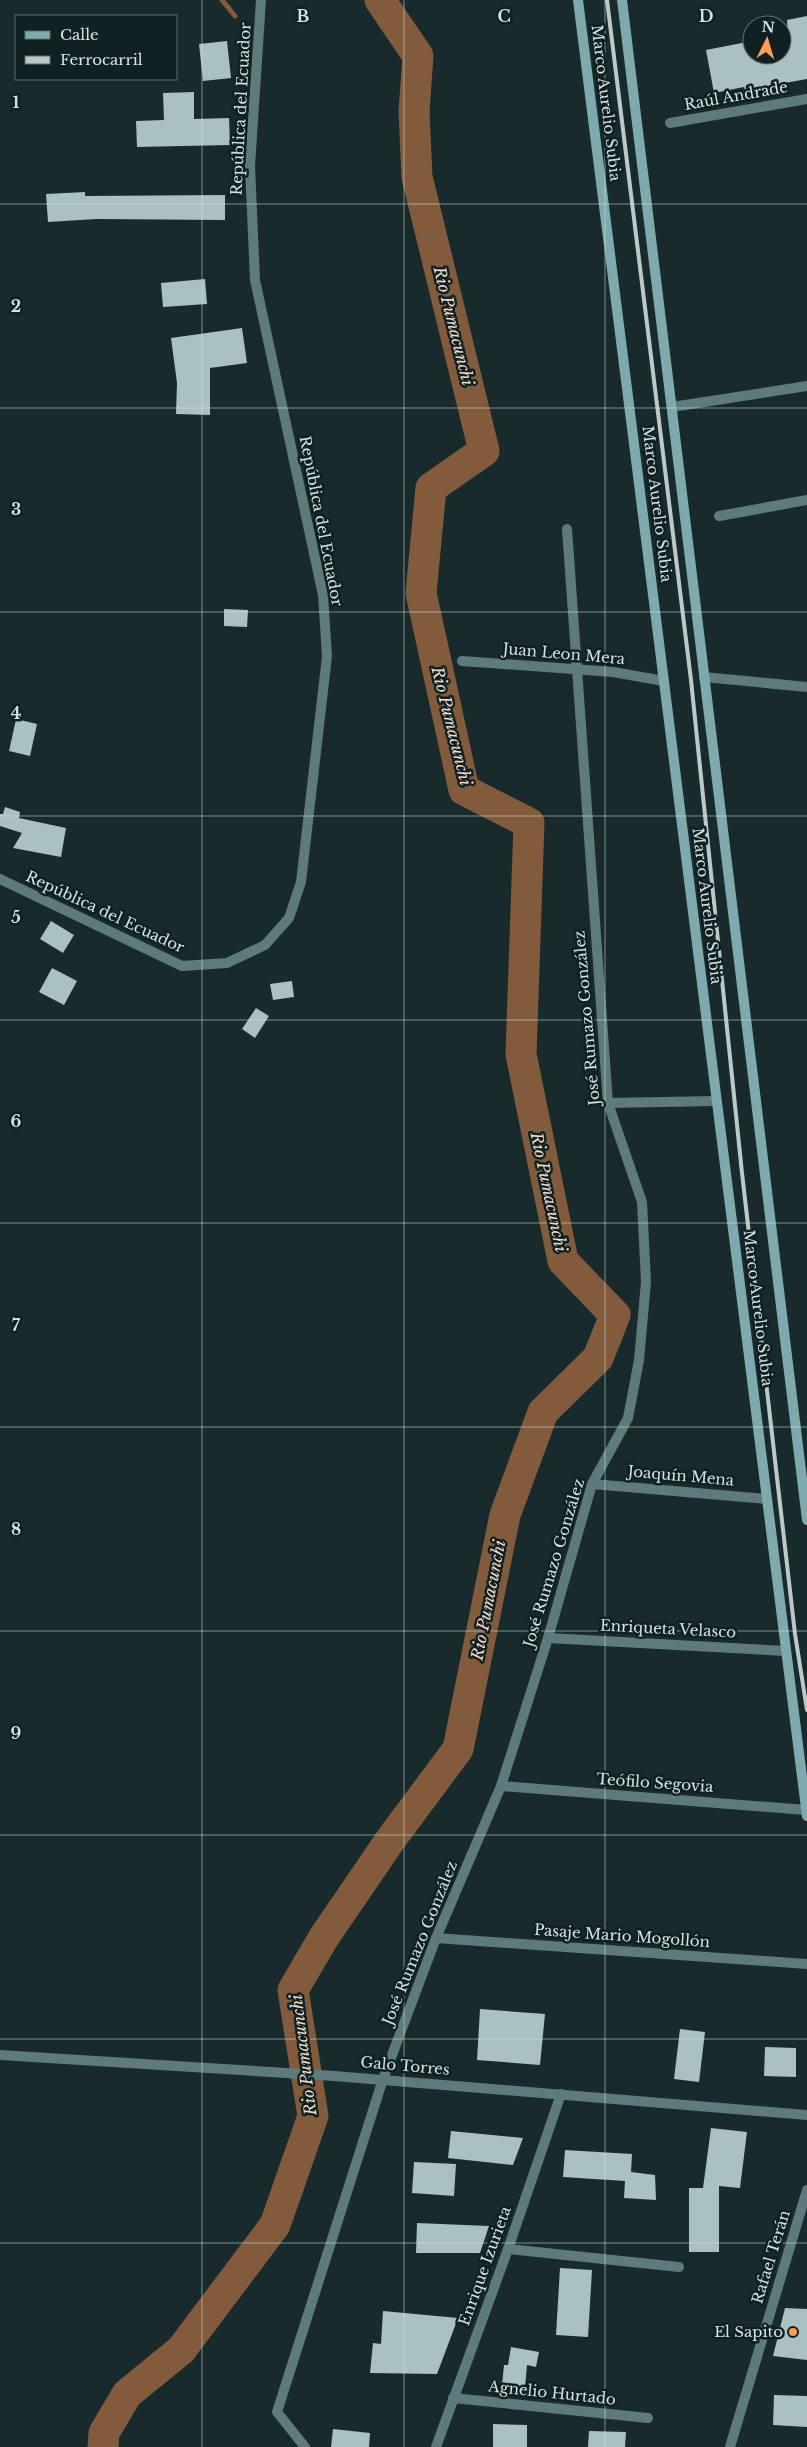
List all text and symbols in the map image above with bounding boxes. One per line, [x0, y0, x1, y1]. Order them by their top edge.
text: B [297, 6, 310, 26]
text: C [497, 6, 511, 26]
text: D [699, 6, 713, 26]
legend [15, 15, 178, 80]
north arrow [742, 15, 792, 65]
text: N [761, 18, 775, 37]
street label: República del Ecuador [226, 21, 255, 196]
street label: Marco Aurelio Subia [587, 24, 626, 183]
text: Calle [60, 25, 99, 44]
text: Ferrocarril [60, 50, 143, 69]
street label: Raúl Andrade [683, 77, 789, 114]
text: 1 [13, 92, 20, 112]
water label: Rio Pumacunchi [429, 264, 479, 388]
text: 2 [11, 296, 21, 316]
street label: Marco Aurelio Subia [638, 425, 677, 584]
street label: República del Ecuador [296, 434, 347, 609]
text: 3 [11, 499, 21, 519]
street label: Juan Leon Mera [500, 639, 627, 668]
water label: Rio Pumacunchi [427, 664, 477, 788]
text: 4 [11, 703, 21, 723]
street label: Marco Aurelio Subia [688, 827, 727, 986]
street label: República del Ecuador [23, 866, 188, 957]
text: 5 [11, 907, 21, 927]
street label: José Rumazo González [569, 930, 604, 1108]
text: 6 [11, 1111, 22, 1131]
water label: Rio Pumacunchi [526, 1129, 572, 1254]
street label: Marco Aurelio Subia [739, 1229, 778, 1388]
text: 7 [12, 1315, 21, 1335]
street label: Joaquín Mena [625, 1461, 736, 1490]
street label: José Rumazo González [518, 1476, 588, 1651]
text: 8 [11, 1519, 21, 1539]
water label: Rio Pumacunchi [466, 1538, 510, 1663]
street label: Enriqueta Velasco [599, 1615, 737, 1642]
text: 9 [11, 1723, 22, 1743]
street label: Teófilo Segovia [596, 1769, 715, 1796]
street label: José Rumazo González [377, 1858, 461, 2030]
street label: Pasaje Mario Mogollón [533, 1920, 711, 1951]
water label: Rio Pumacunchi [286, 1993, 320, 2118]
street label: Galo Torres [360, 2052, 451, 2079]
street label: Enrique Izurieta [454, 2203, 515, 2328]
street label: Rafael Terán [747, 2208, 794, 2306]
place label: El Sapito [714, 2322, 783, 2341]
marker: El Sapito [787, 2326, 799, 2338]
street label: Agnelio Hurtado [486, 2376, 617, 2409]

